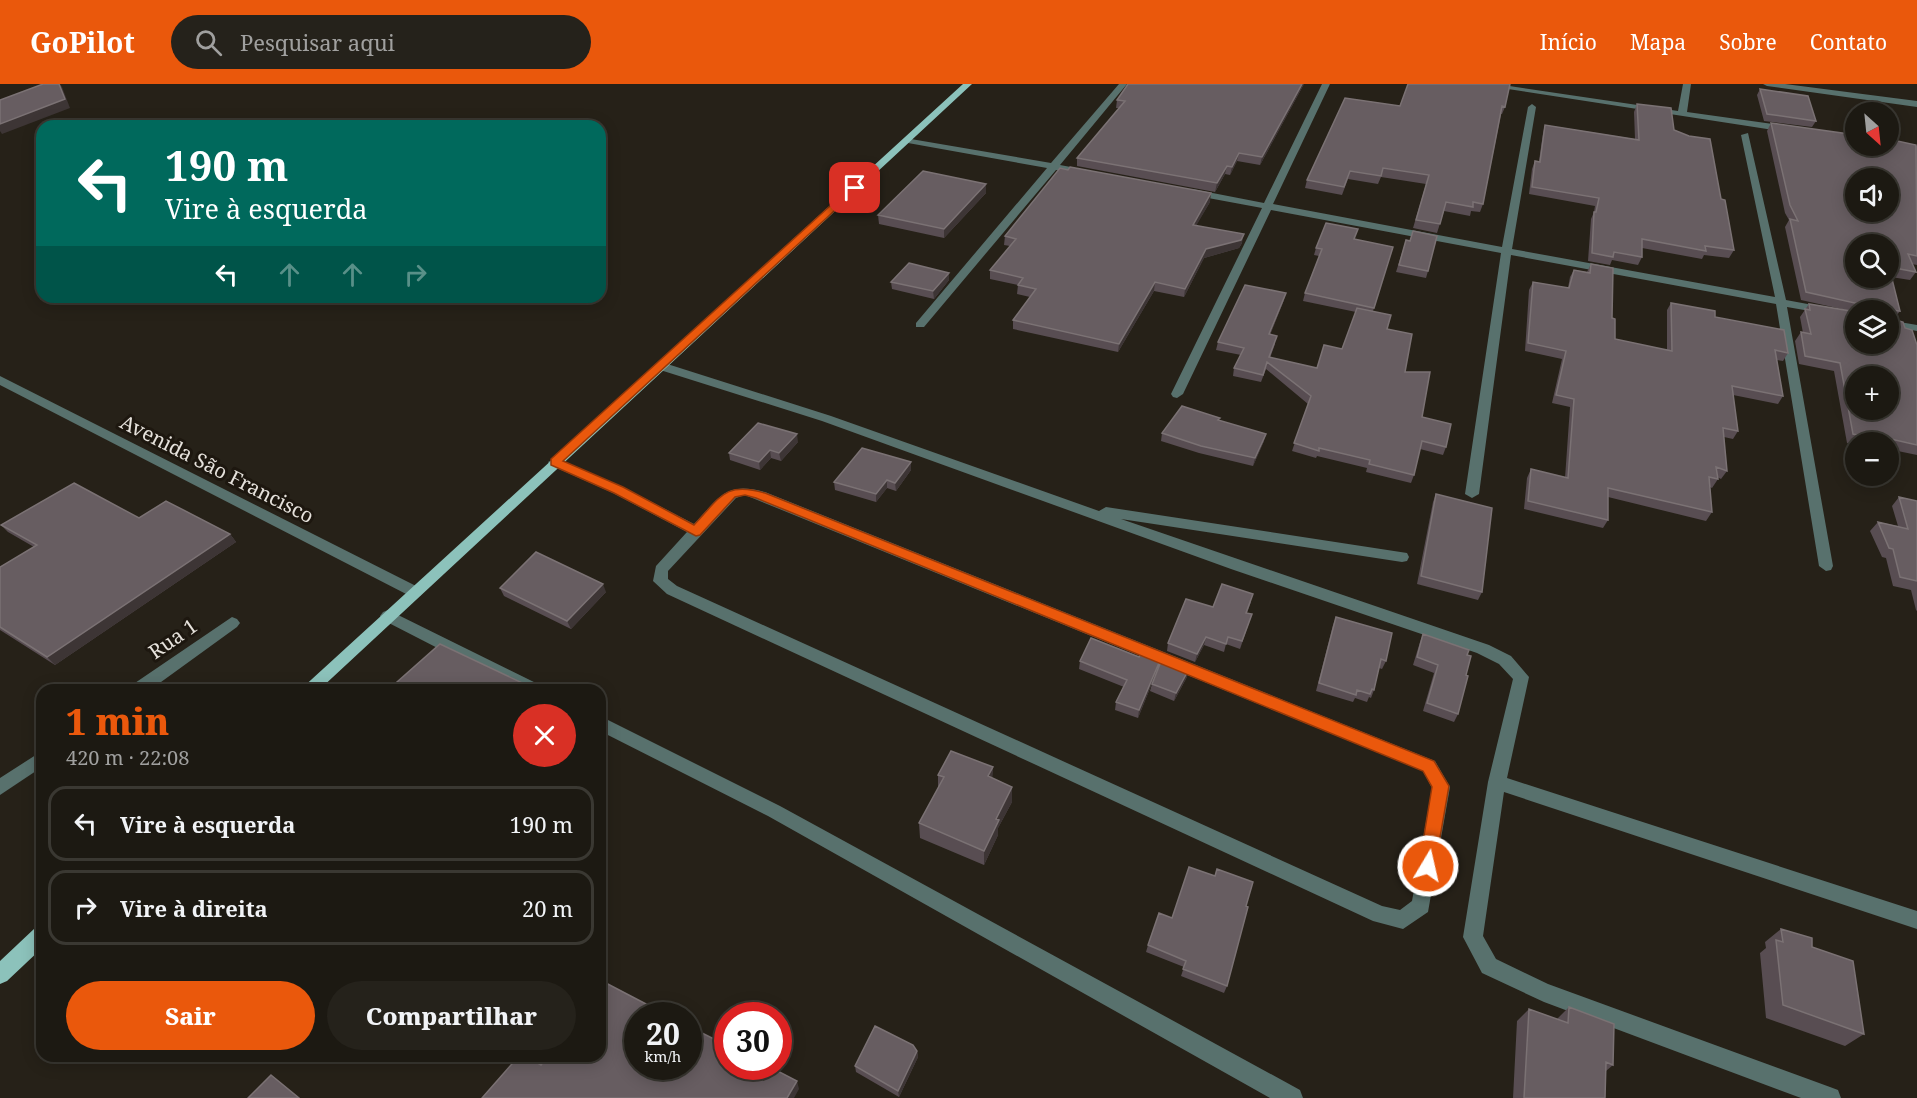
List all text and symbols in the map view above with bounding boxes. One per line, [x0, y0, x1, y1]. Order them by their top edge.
search box [171, 15, 591, 69]
text: GoPilot [30, 23, 135, 61]
icon: search [192, 26, 225, 59]
text: Pesquisar aqui [240, 27, 395, 57]
text: Início [1540, 28, 1597, 56]
text: Mapa [1630, 28, 1686, 56]
text: Sobre [1719, 28, 1777, 56]
text: Contato [1810, 28, 1887, 56]
north arrow [1845, 102, 1899, 156]
map controls [1845, 102, 1899, 486]
text: 190 m [165, 136, 289, 193]
icon: left [66, 144, 144, 222]
pin [829, 162, 880, 213]
button: sound [1845, 168, 1899, 222]
icon: arrive [838, 171, 871, 204]
text: Vire à esquerda [165, 190, 368, 227]
button: search [1845, 234, 1899, 288]
icon: left [210, 258, 243, 291]
icon: ahead [273, 258, 306, 291]
icon: ahead [336, 258, 369, 291]
icon: right [399, 258, 432, 291]
button: layers [1845, 300, 1899, 354]
button: + [1845, 366, 1899, 420]
street label: Avenida São Francisco [116, 408, 319, 529]
button: − [1845, 432, 1899, 486]
street label: Rua 1 [143, 612, 202, 665]
text: 1 min [66, 697, 169, 746]
button: close [513, 704, 576, 767]
text: 420 m · 22:08 [66, 744, 189, 771]
icon: left [69, 807, 102, 840]
text: Vire à esquerda [120, 809, 296, 839]
text: 190 m [510, 809, 573, 839]
position arrow [1396, 834, 1460, 898]
icon: right [69, 891, 102, 924]
text: Vire à direita [120, 893, 268, 923]
text: 20 m [522, 893, 573, 923]
button: Sair [66, 981, 315, 1050]
button: Compartilhar [327, 981, 576, 1050]
speed limit sign: 30 [714, 1002, 792, 1080]
text: 20 [646, 1013, 680, 1054]
text: km/h [645, 1046, 681, 1066]

